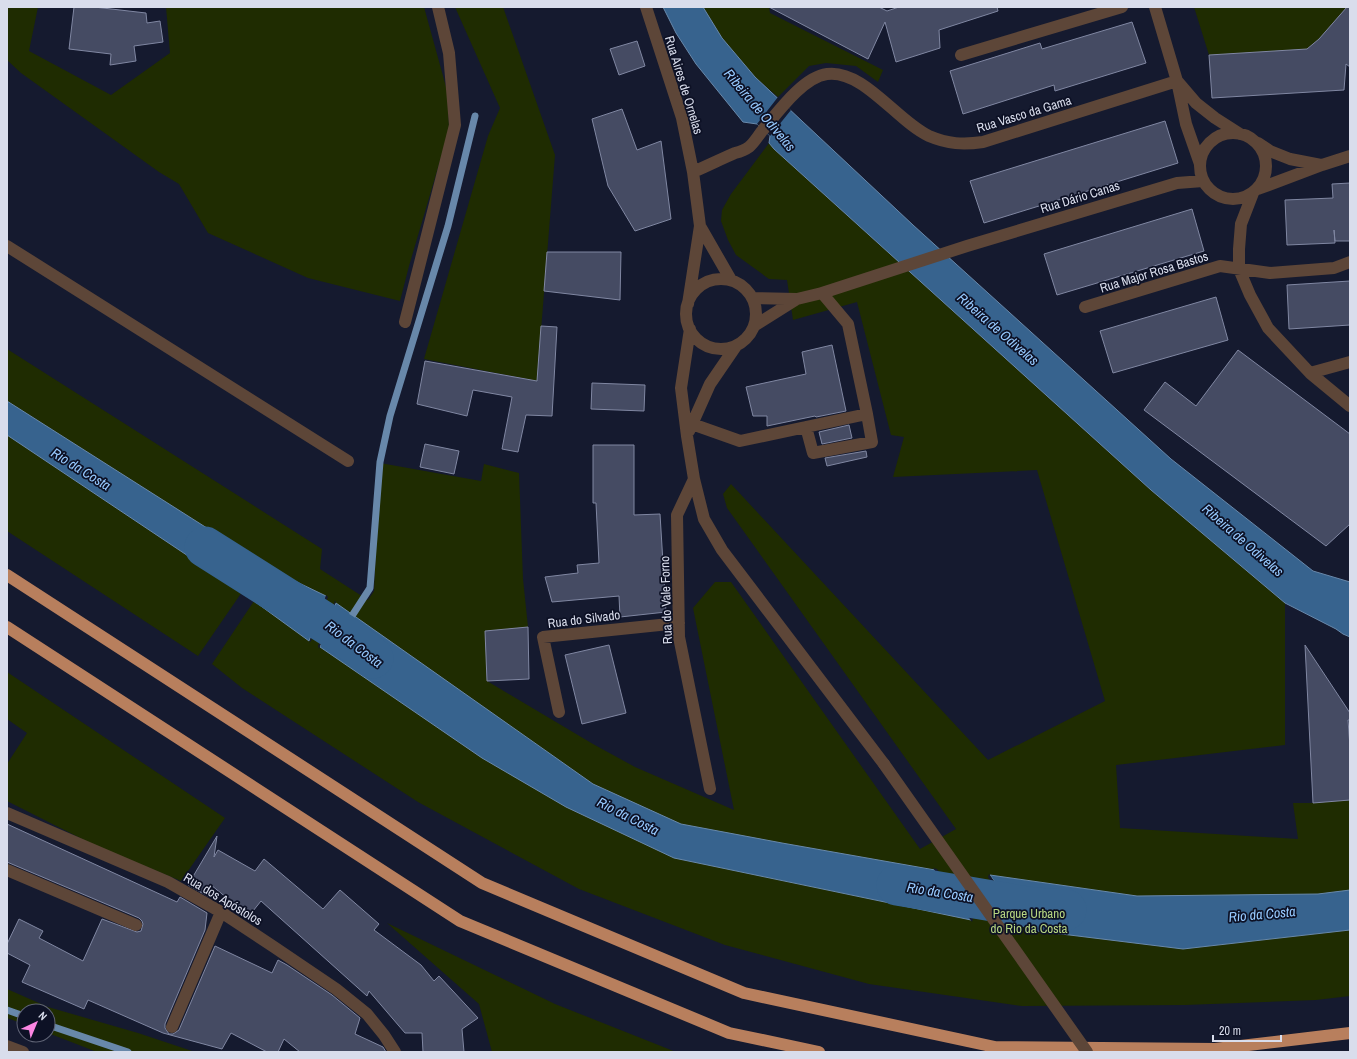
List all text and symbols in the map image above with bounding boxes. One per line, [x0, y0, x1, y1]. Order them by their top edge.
street label: Rua Aires de Ornelas [661, 34, 707, 136]
water label: Ribeira de Odivelas [720, 65, 800, 155]
street label: Rua Vasco da Gama [975, 92, 1073, 136]
street label: Rua Dário Canas [1038, 177, 1122, 217]
street label: Rua Major Rosa Bastos [1098, 247, 1210, 297]
water label: Ribeira de Odivelas [954, 289, 1043, 369]
water label: Rio da Costa [48, 444, 114, 494]
water label: Ribeira de Odivelas [1199, 500, 1288, 580]
street label: Rua do Vale Forno [656, 556, 676, 644]
street label: Rua do Silvado [547, 606, 621, 632]
water label: Rio da Costa [322, 617, 386, 671]
water label: Rio da Costa [594, 793, 662, 839]
street label: Rua dos Apóstolos [181, 869, 265, 929]
water label: Rio da Costa [905, 878, 975, 906]
water label: Rio da Costa [1228, 902, 1296, 926]
park label: Parque Urbano do Rio da Costa [990, 905, 1068, 937]
north arrow [16, 1003, 56, 1043]
text: N [36, 1009, 50, 1023]
scale bar [1213, 1017, 1281, 1043]
text: 20 m [1219, 1023, 1241, 1039]

